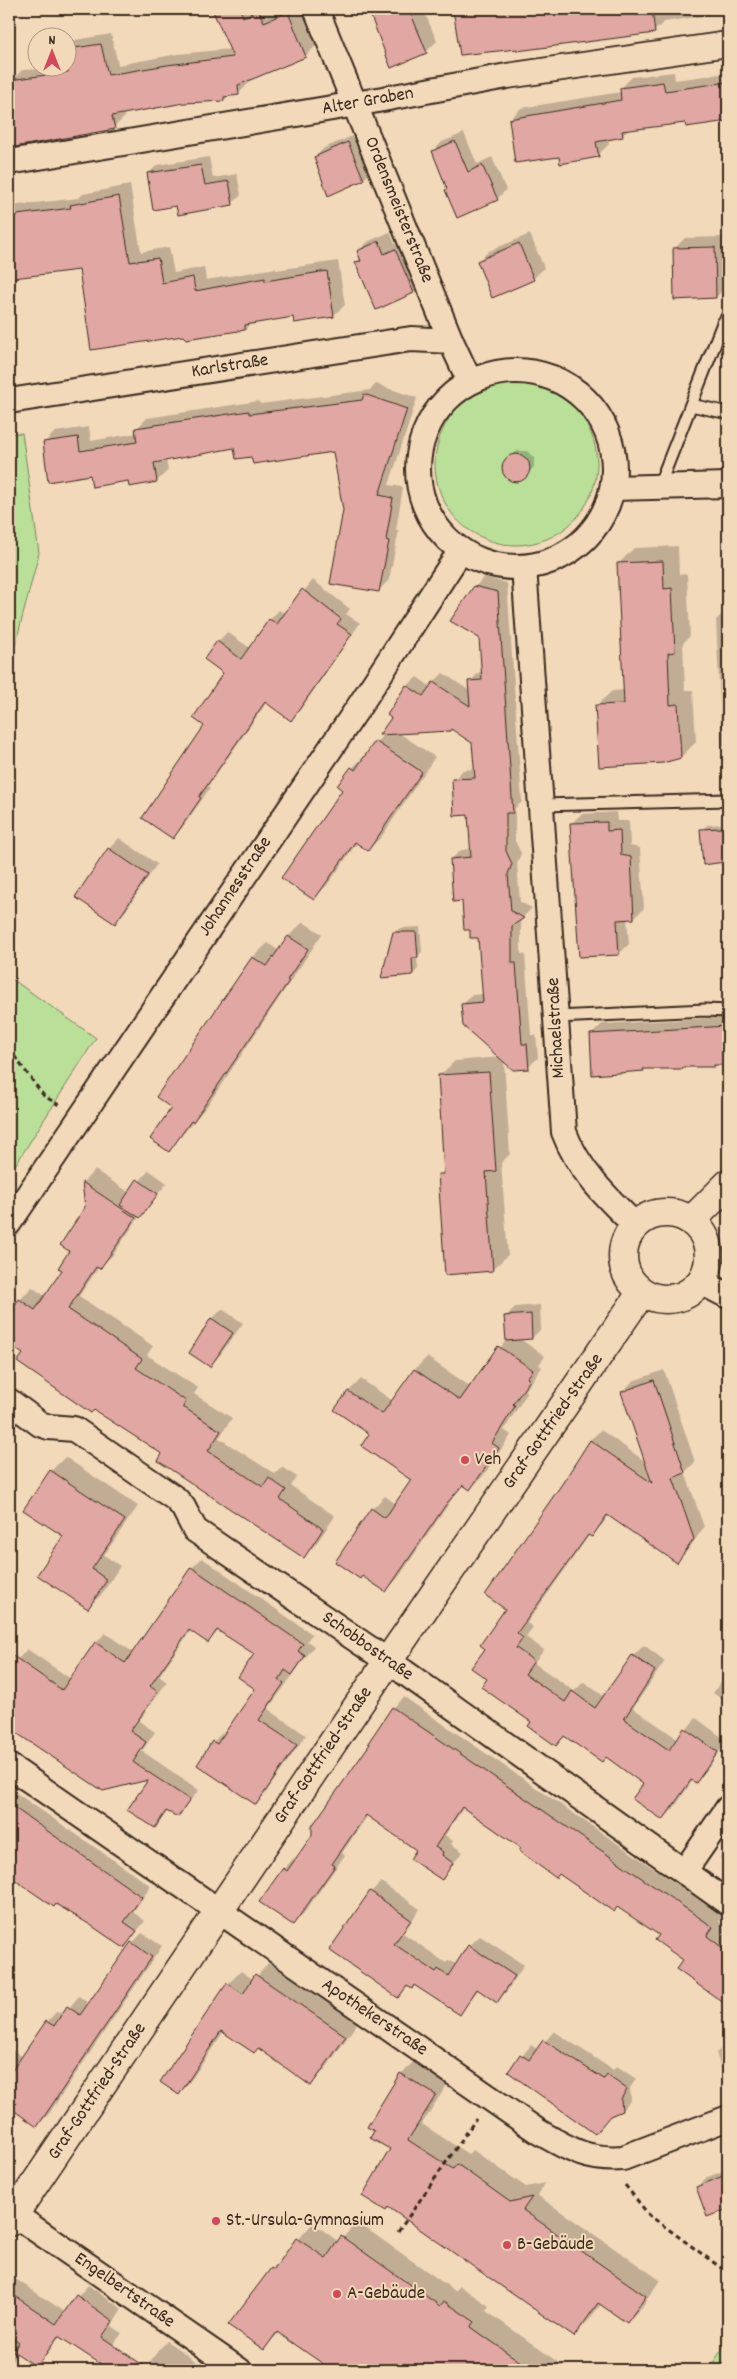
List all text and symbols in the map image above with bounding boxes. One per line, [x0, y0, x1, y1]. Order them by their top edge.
north arrow [28, 28, 78, 78]
text: N [49, 31, 56, 51]
street label: Alter Graben [320, 81, 416, 123]
street label: Ordensmeisterstraße [356, 133, 440, 287]
street label: Karlstraße [190, 348, 270, 386]
street label: Johannesstraße [193, 832, 279, 942]
street label: Michaelstraße [541, 977, 573, 1079]
street label: Graf-Gottfried-Straße [497, 1349, 611, 1495]
place label: Veh [475, 1447, 501, 1474]
marker: Veh [459, 1454, 471, 1466]
street label: Schobbostraße [316, 1605, 418, 1689]
street label: Graf-Gottfried-Straße [268, 1682, 380, 1830]
street label: Apothekerstraße [315, 1972, 433, 2064]
street label: Graf-Gottfried-Straße [42, 2018, 154, 2166]
place label: St.-Ursula-Gymnasium [226, 2208, 384, 2235]
marker: St.-Ursula-Gymnasium [210, 2215, 222, 2227]
place label: B-Gebäude [517, 2232, 594, 2259]
marker: B-Gebäude [501, 2239, 513, 2251]
street label: Engelbertstraße [68, 2246, 180, 2336]
place label: A-Gebäude [347, 2281, 425, 2308]
marker: A-Gebäude [331, 2288, 343, 2300]

